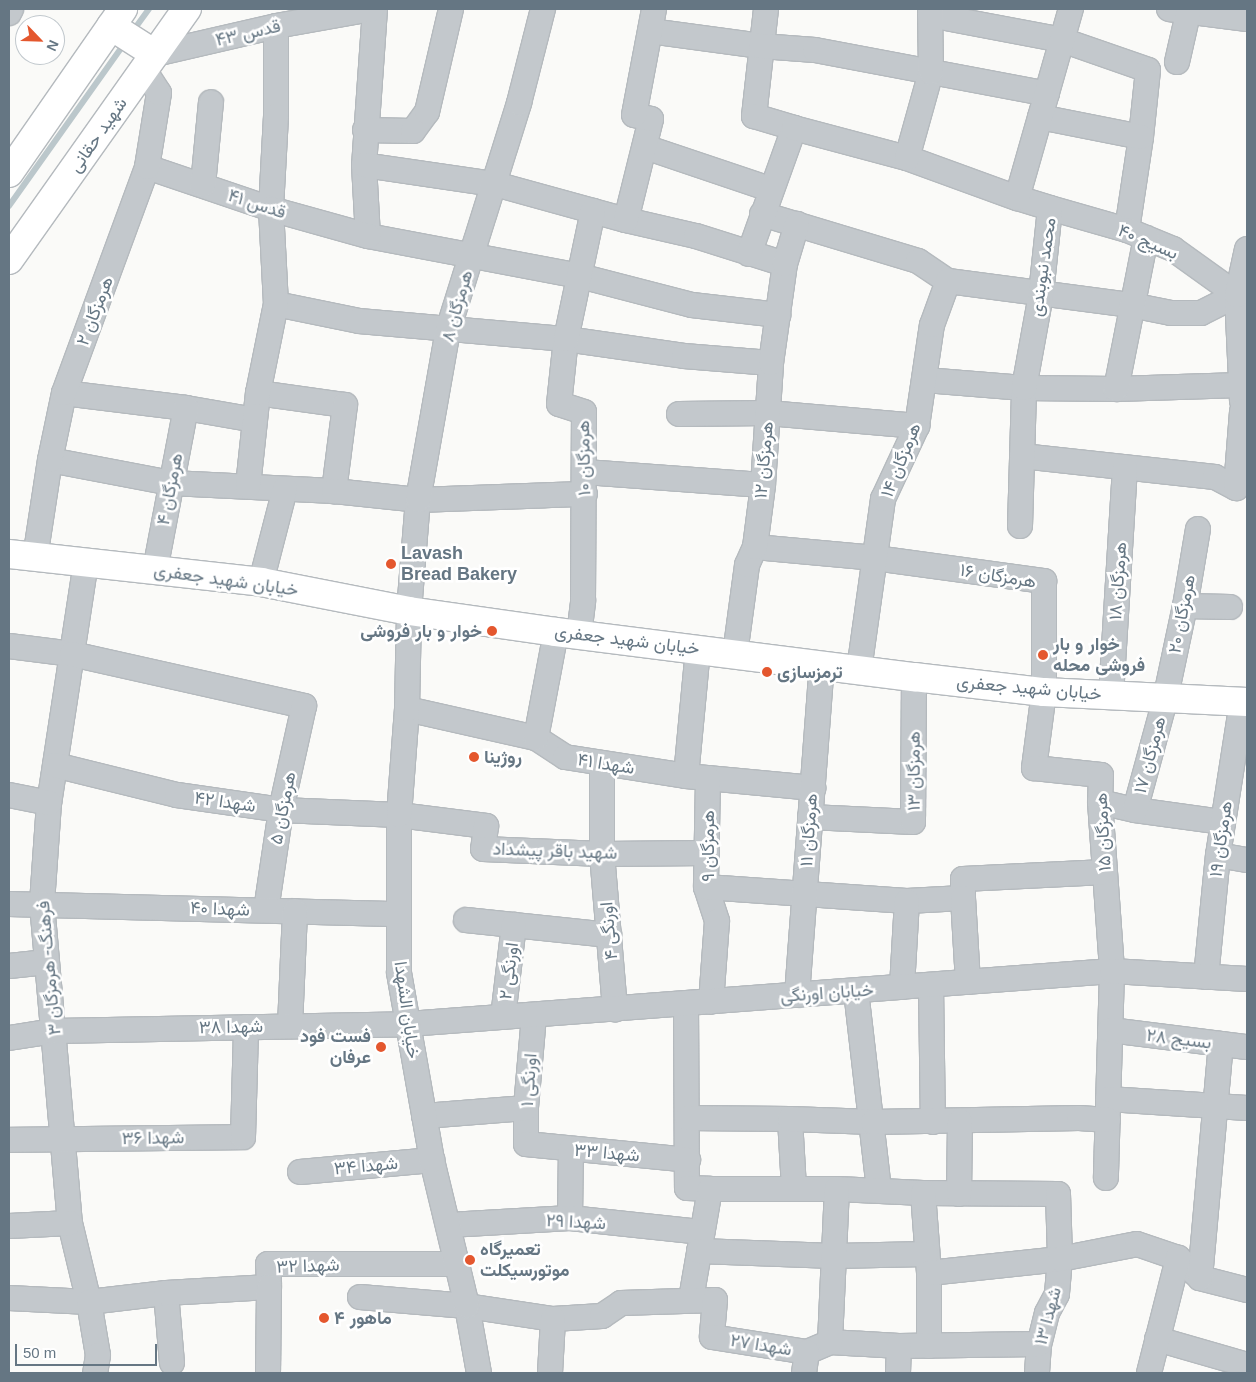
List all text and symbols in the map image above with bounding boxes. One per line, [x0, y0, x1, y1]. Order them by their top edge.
north arrow [15, 15, 65, 65]
street label: قدس ۴۳ [213, 15, 283, 51]
text: N [43, 38, 62, 54]
street label: شهید حقانی [64, 93, 132, 177]
street label: قدس ۴۱ [225, 185, 289, 223]
street label: محمد نبوبندی [1025, 216, 1061, 318]
street label: بسیج ۴۰ [1115, 220, 1181, 264]
street label: هرمزگان ۸ [437, 268, 477, 344]
street label: هرمزگان ۲ [72, 273, 118, 349]
street label: هرمزگان ۱۰ [573, 420, 595, 496]
street label: هرمزگان ۱۲ [750, 420, 778, 500]
street label: هرمزگان ۱۴ [876, 420, 926, 500]
street label: هرمزگان ۴ [152, 451, 188, 527]
street label: هرمزگان ۱۸ [1104, 541, 1132, 621]
place label: Lavash Bread Bakery [401, 543, 517, 586]
marker: Lavash Bread Bakery [385, 558, 397, 570]
street label: خیابان شهید جعفری [152, 559, 300, 601]
street label: هرمزگان ۱۶ [958, 559, 1038, 593]
street label: هرمزگان ۲۰ [1164, 573, 1200, 655]
place label: خوار و بار فروشی [360, 620, 482, 642]
street label: خیابان شهید جعفری [553, 620, 701, 660]
marker: خوار و بار فروشی [486, 625, 498, 637]
place label: خوار و بار فروشی محله [1053, 634, 1145, 676]
marker: خوار و بار فروشی محله [1037, 649, 1049, 661]
place label: ترمزسازی [777, 661, 843, 683]
marker: ترمزسازی [761, 666, 773, 678]
street label: خیابان شهید جعفری [955, 671, 1103, 705]
street label: هرمزگان ۱۷ [1129, 714, 1171, 796]
street label: هرمزگان ۱۳ [903, 731, 925, 811]
place label: روژینا [484, 746, 522, 768]
street label: شهدا ۴۱ [576, 749, 636, 779]
marker: روژینا [468, 751, 480, 763]
street label: هرمزگان ۵ [265, 770, 301, 846]
street label: شهدا ۴۲ [193, 787, 257, 817]
street label: هرمزگان ۱۵ [1090, 792, 1116, 872]
street label: هرمزگان ۱۱ [796, 793, 822, 867]
street label: هرمزگان ۱۹ [1205, 800, 1237, 878]
street label: هرمزگان ۹ [697, 810, 719, 882]
street label: شهید باقر پیشداد [492, 838, 618, 864]
street label: شهدا ۴۰ [190, 897, 250, 921]
street label: فرهنگ- هرمزگان ۳ [32, 900, 66, 1036]
street label: اورنگی ۴ [596, 901, 622, 961]
street label: اورنگی ۲ [495, 941, 523, 1001]
street label: خیابان الشهدا [390, 960, 424, 1060]
street label: خیابان اورنگی [780, 979, 874, 1007]
street label: شهدا ۳۸ [199, 1016, 263, 1038]
street label: بسیج ۲۸ [1145, 1024, 1213, 1054]
place label: فست فود عرفان [300, 1026, 371, 1068]
marker: فست فود عرفان [375, 1041, 387, 1053]
street label: اورنگی ۱ [516, 1053, 542, 1107]
street label: شهدا ۳۶ [122, 1127, 184, 1149]
street label: شهدا ۳۳ [573, 1139, 641, 1167]
street label: شهدا ۳۴ [333, 1152, 399, 1180]
street label: شهدا ۲۹ [545, 1210, 607, 1234]
place label: تعمیرگاه موتورسیکلت [480, 1239, 570, 1282]
street label: شهدا ۳۲ [276, 1254, 340, 1278]
marker: تعمیرگاه موتورسیکلت [464, 1254, 476, 1266]
street label: شهدا ۱۳ [1030, 1285, 1066, 1347]
place label: ماهور ۴ [334, 1307, 392, 1329]
marker: ماهور ۴ [318, 1312, 330, 1324]
street label: شهدا ۲۷ [729, 1329, 793, 1361]
scale bar [18, 1334, 160, 1366]
text: 50 m [23, 1344, 56, 1361]

